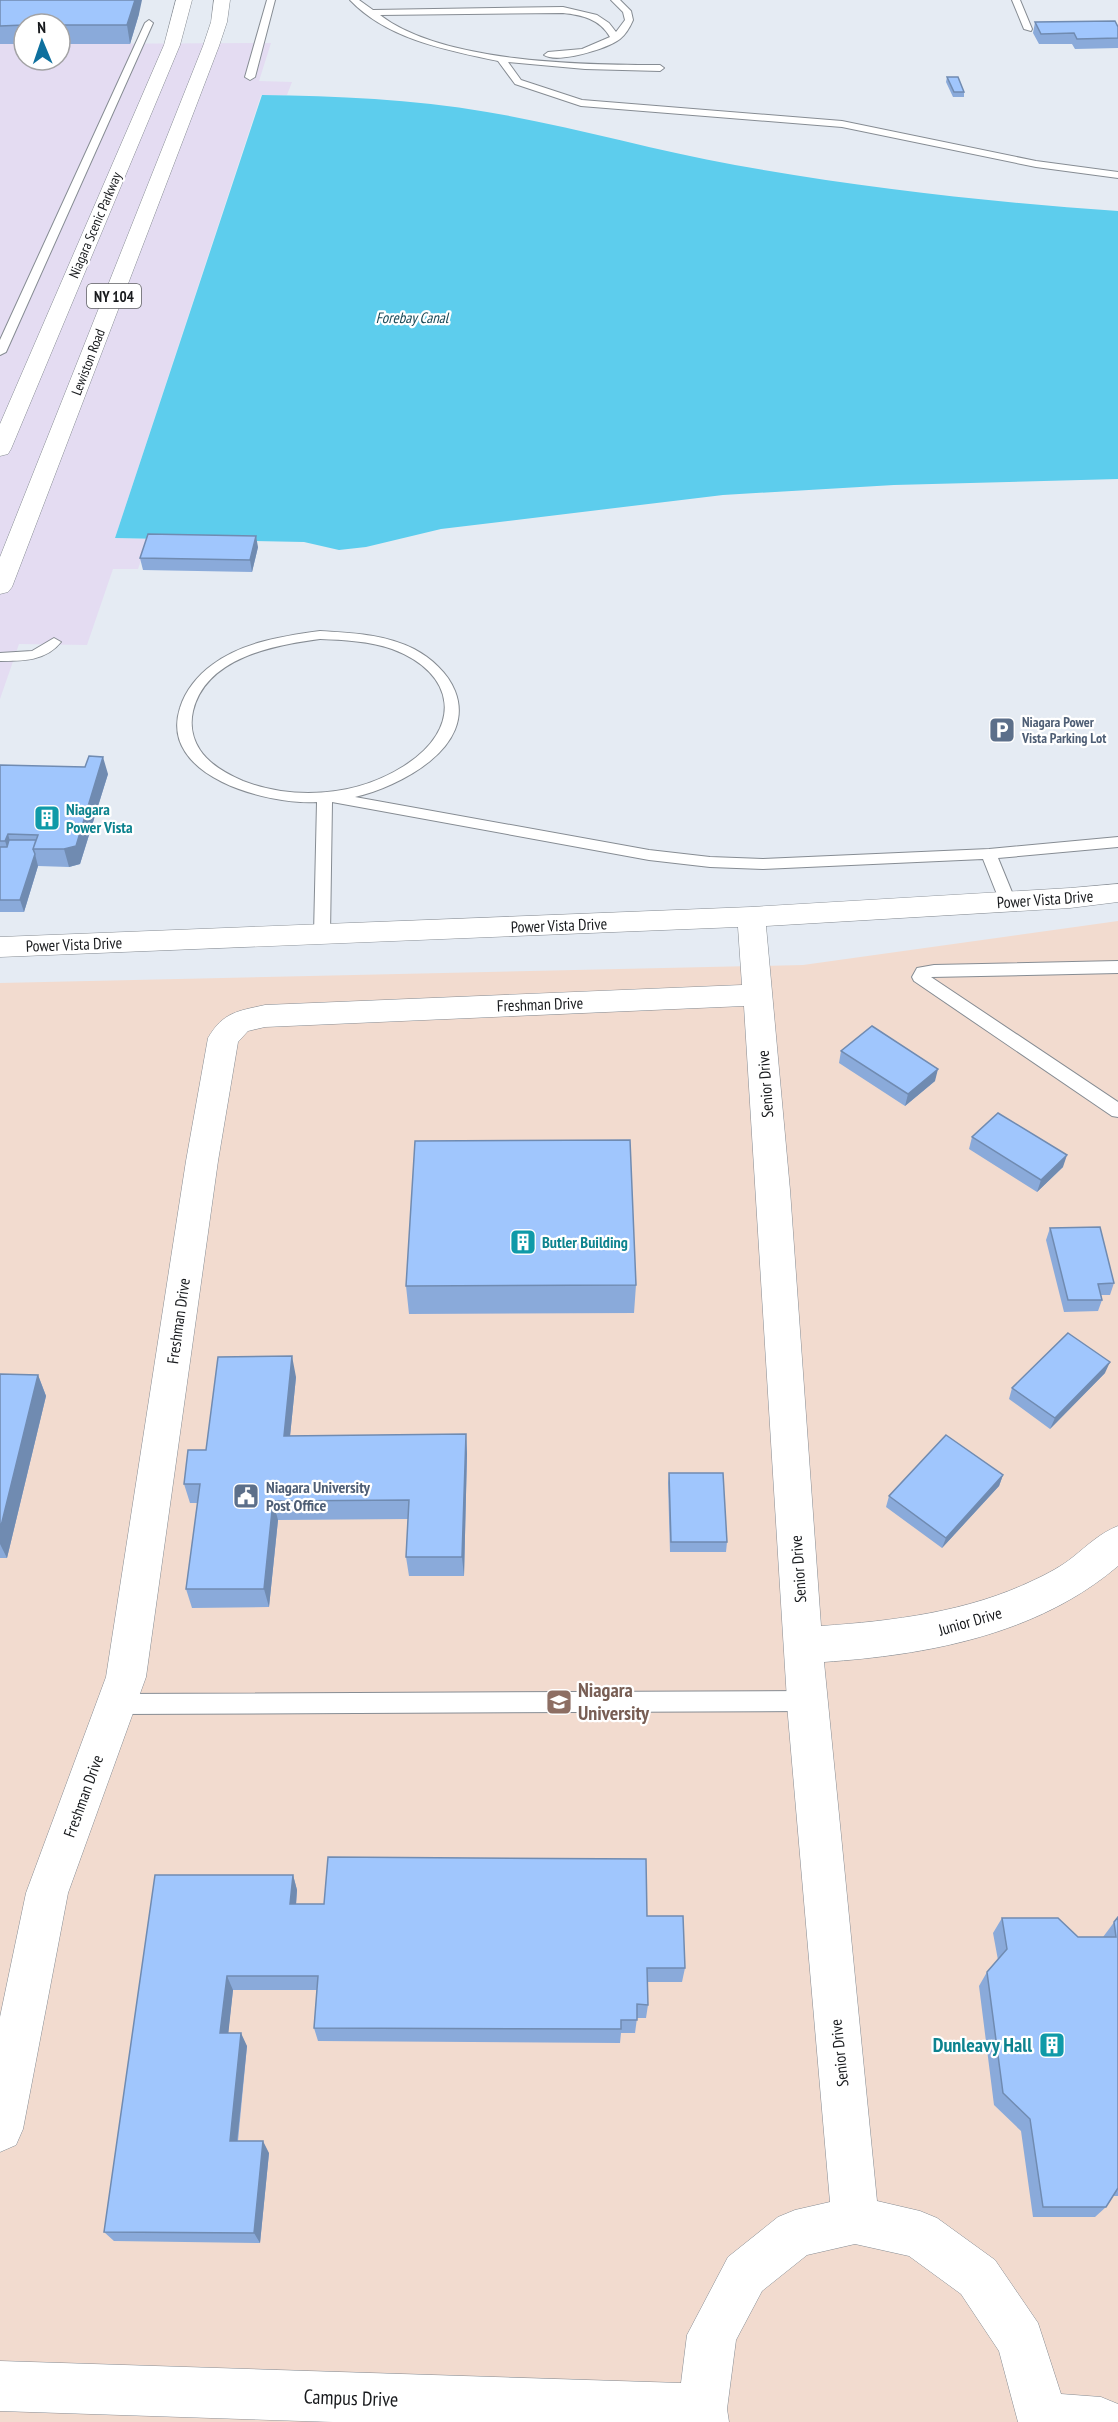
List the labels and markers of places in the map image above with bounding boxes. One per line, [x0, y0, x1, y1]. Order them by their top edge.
place label: Niagara Power Vista Parking Lot [1021, 713, 1106, 747]
parking icon: Niagara Power Vista Parking Lot [987, 715, 1017, 745]
place label: Niagara Power Vista [66, 799, 133, 837]
building icon: Niagara Power Vista [32, 803, 62, 833]
building icon: Butler Building [508, 1227, 538, 1257]
place label: Butler Building [542, 1232, 628, 1252]
place label: Niagara University Post Office [266, 1477, 370, 1515]
public building icon: Niagara University Post Office [231, 1481, 261, 1511]
place label: Niagara University [578, 1677, 650, 1726]
school or university icon: Niagara University [544, 1687, 574, 1717]
building icon: Dunleavy Hall [1037, 2030, 1067, 2060]
place label: Dunleavy Hall [933, 2032, 1032, 2058]

